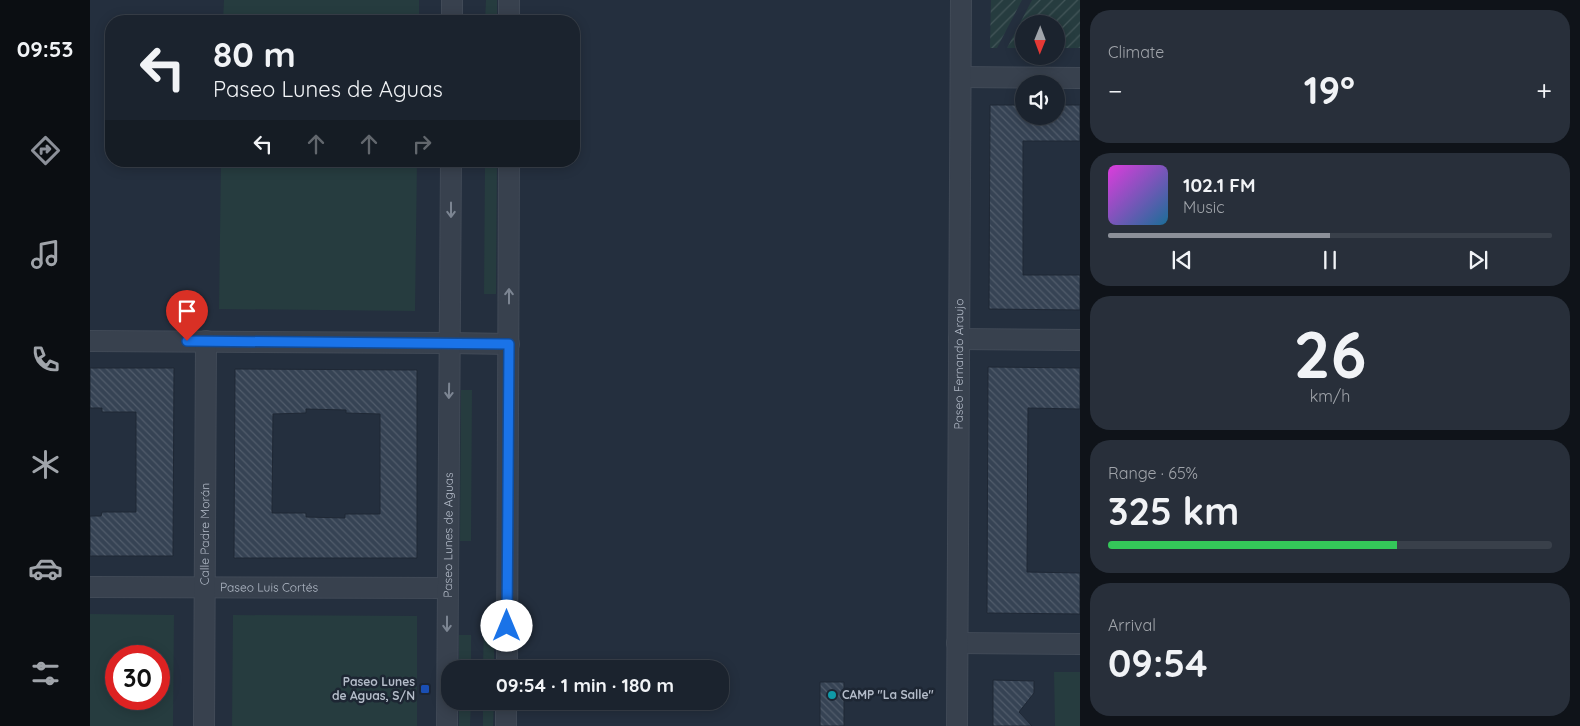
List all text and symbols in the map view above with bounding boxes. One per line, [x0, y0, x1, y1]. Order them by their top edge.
north arrow [1015, 15, 1065, 65]
map controls [1015, 15, 1065, 125]
text: 80 m [213, 32, 296, 76]
text: 09:53 [17, 35, 73, 63]
icon: left [130, 35, 195, 100]
text: Climate [1108, 42, 1164, 62]
text: 19° [1304, 66, 1355, 114]
text: − [1108, 73, 1123, 108]
text: + [1536, 73, 1552, 108]
text: Paseo Lunes de Aguas [213, 75, 443, 103]
button: sound [1015, 75, 1065, 125]
icon: left [249, 130, 277, 158]
icon: ahead [302, 130, 330, 158]
icon: ahead [355, 130, 383, 158]
icon: right [408, 130, 436, 158]
icon: directions [28, 133, 63, 168]
text: 102.1 FM [1183, 173, 1256, 197]
text: Music [1183, 197, 1225, 217]
one-way arrow [446, 202, 456, 218]
icon: music [28, 237, 63, 272]
icon: previous [1168, 246, 1196, 274]
icon: pause [1316, 246, 1344, 274]
icon: next [1464, 246, 1492, 274]
one-way arrow [504, 288, 514, 304]
pin [166, 290, 208, 341]
icon: arrive [173, 297, 201, 325]
street label: Paseo Fernando Araujo [951, 298, 966, 430]
text: 26 [1294, 313, 1366, 394]
icon: phone [28, 342, 63, 377]
one-way arrow [444, 383, 454, 399]
text: km/h [1310, 386, 1350, 406]
icon: climate [28, 447, 63, 482]
text: Range · 65% [1108, 463, 1198, 483]
street label: Paseo Lunes de Aguas [440, 472, 456, 598]
street label: Calle Padre Morán [197, 483, 212, 585]
text: 325 km [1108, 487, 1239, 535]
icon: car [28, 551, 63, 586]
street label: Paseo Luis Cortés [220, 579, 318, 595]
position arrow [480, 599, 532, 651]
text: Arrival [1108, 615, 1156, 635]
one-way arrow [442, 616, 452, 632]
text: 09:54 [1108, 639, 1208, 687]
speed limit sign: 30 [105, 645, 170, 710]
icon: filters [28, 656, 63, 691]
text: 09:54 · 1 min · 180 m [496, 673, 674, 697]
place label: Paseo Lunes de Aguas, S/N [332, 674, 415, 703]
marker: Paseo Lunes de Aguas, S/N [419, 683, 431, 695]
place label: CAMP "La Salle" [842, 687, 934, 702]
marker: CAMP "La Salle" [826, 689, 838, 701]

